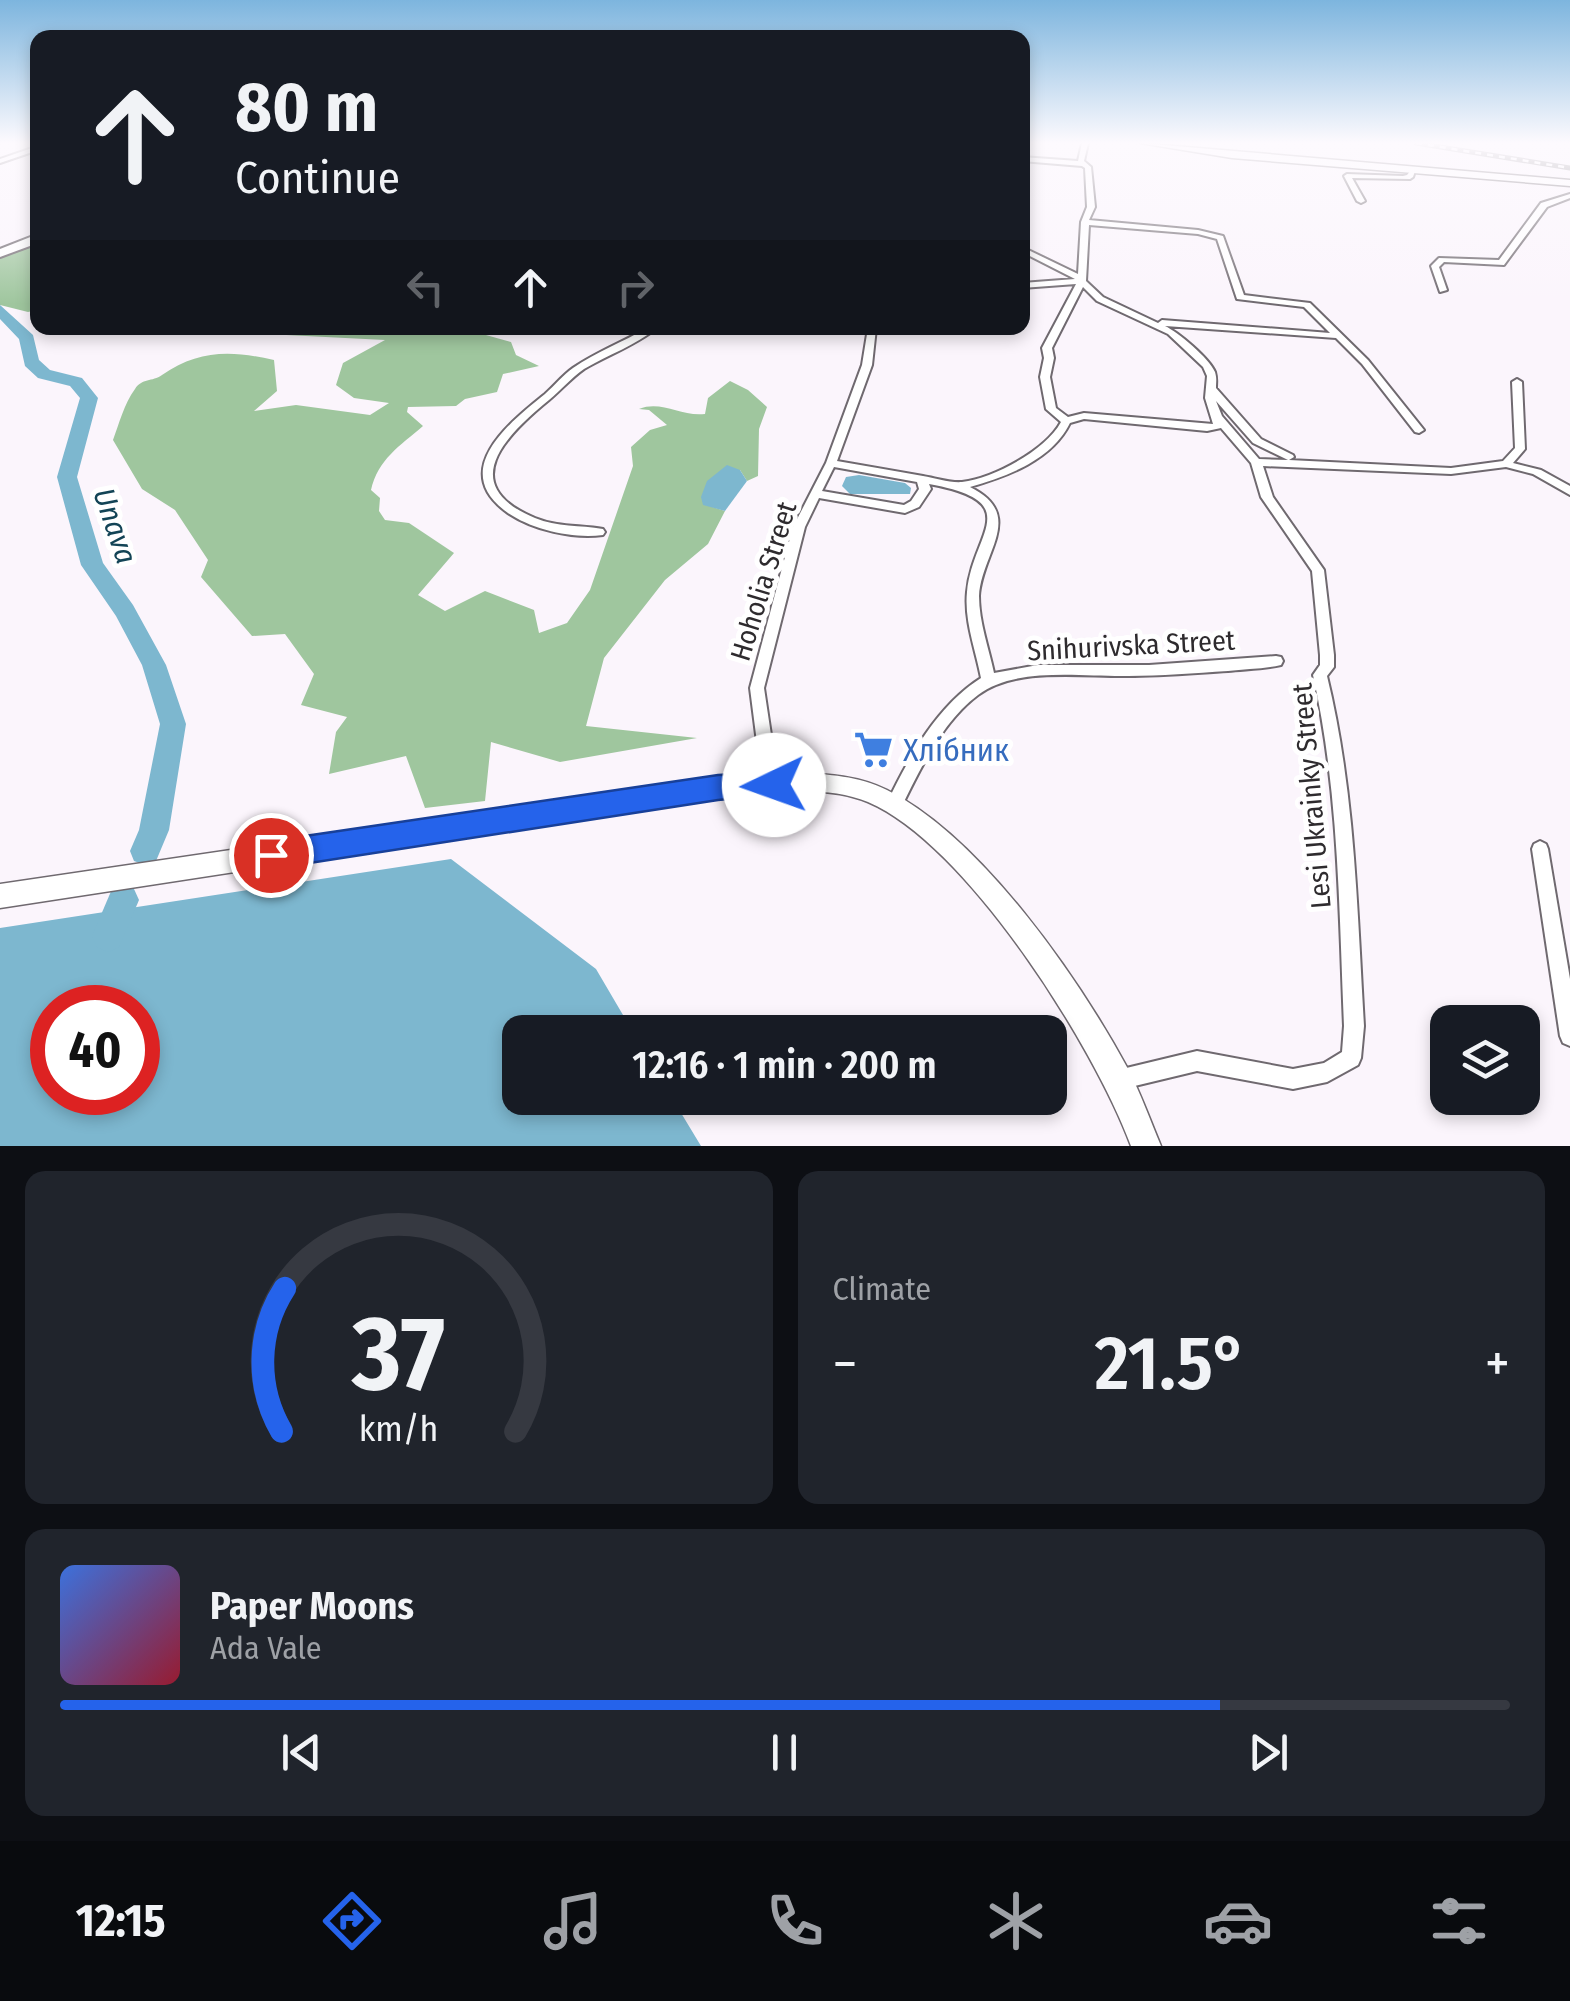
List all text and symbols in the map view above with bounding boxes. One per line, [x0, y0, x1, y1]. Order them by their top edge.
text: 80 m [235, 66, 378, 150]
icon: ahead [70, 70, 200, 200]
text: Continue [235, 151, 400, 205]
icon: left [398, 260, 453, 315]
icon: ahead [503, 260, 558, 315]
icon: right [608, 260, 663, 315]
water label: Unava [85, 484, 145, 568]
street label: Hoholia Street [724, 497, 804, 665]
street label: Snihurivska Street [1026, 624, 1237, 667]
street label: Lesi Ukrainky Street [1285, 681, 1338, 910]
supermarket icon: Хлібник [852, 729, 894, 771]
place label: Хлібник [903, 731, 1009, 769]
position arrow [722, 733, 826, 837]
pin [229, 813, 314, 898]
icon: arrive [244, 828, 299, 883]
speed limit sign: 40 [30, 985, 160, 1115]
map controls [1430, 1005, 1540, 1115]
button: layers [1430, 1005, 1540, 1115]
text: 12:16 · 1 min · 200 m [632, 1042, 937, 1088]
text: Climate [833, 1270, 931, 1308]
text: 37 [351, 1292, 445, 1417]
text: 21.5° [1095, 1319, 1247, 1409]
text: − [833, 1331, 857, 1397]
text: + [1485, 1331, 1510, 1397]
text: km/h [359, 1408, 439, 1450]
text: Paper Moons [210, 1583, 414, 1629]
text: Ada Vale [210, 1629, 322, 1667]
icon: previous [274, 1725, 329, 1780]
icon: pause [757, 1725, 812, 1780]
icon: next [1241, 1725, 1296, 1780]
icon: directions [317, 1886, 387, 1956]
icon: music [538, 1886, 608, 1956]
icon: phone [760, 1886, 830, 1956]
icon: climate [981, 1886, 1051, 1956]
icon: car [1203, 1886, 1273, 1956]
icon: filters [1424, 1886, 1494, 1956]
text: 12:15 [76, 1894, 166, 1948]

